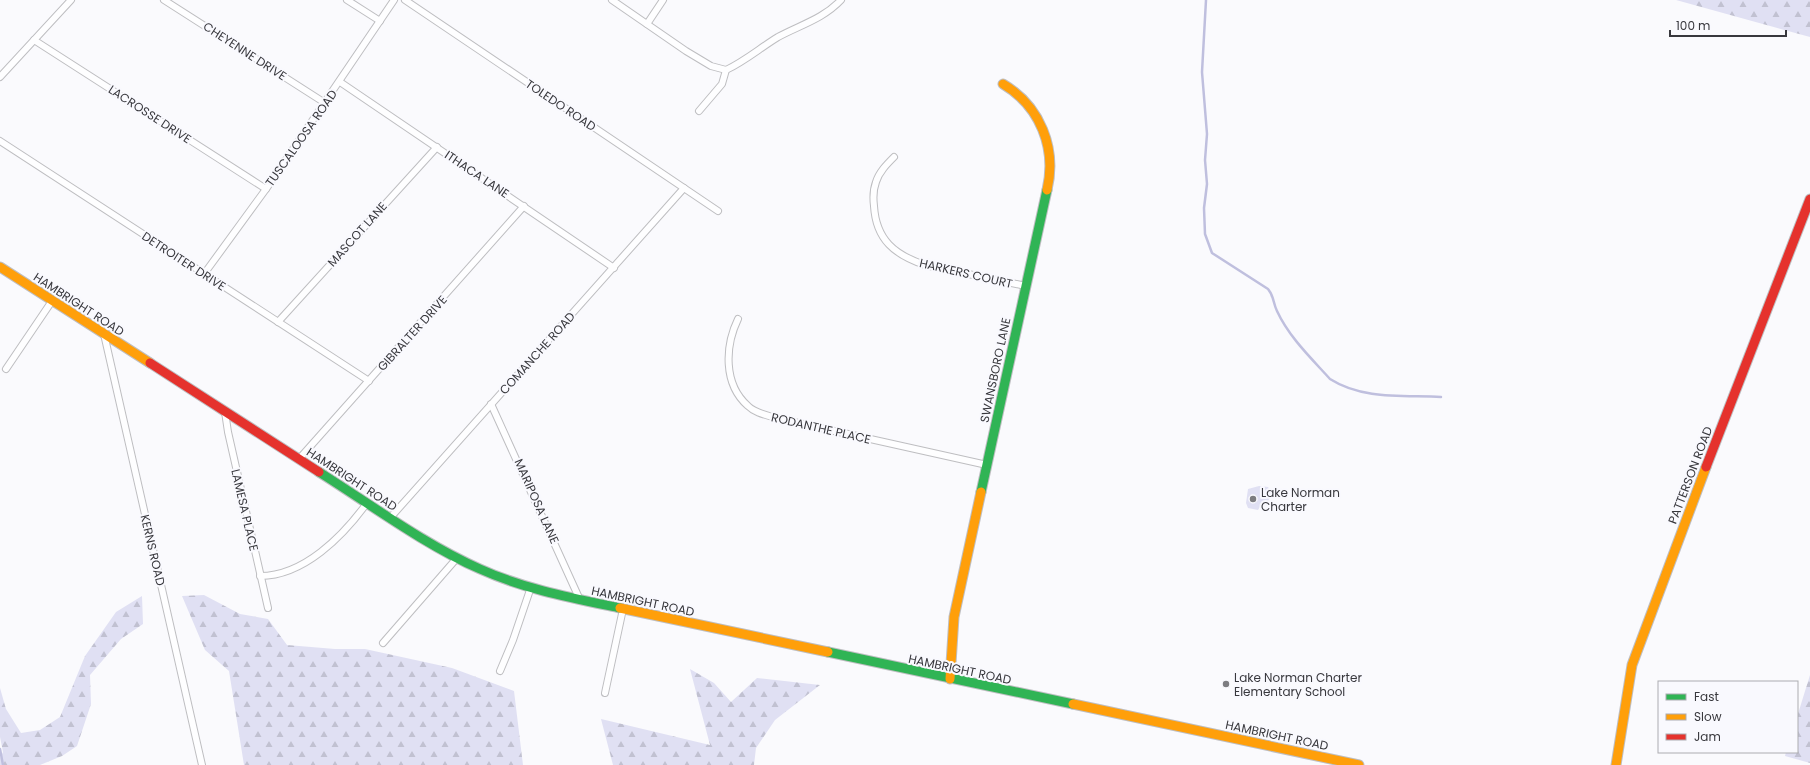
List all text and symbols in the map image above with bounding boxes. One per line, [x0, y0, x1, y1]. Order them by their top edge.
scale bar [1670, 12, 1786, 38]
text: 100 m [1676, 17, 1710, 34]
street label: CHEYENNE DRIVE [200, 18, 290, 84]
street label: TOLEDO ROAD [522, 75, 600, 135]
street label: LACROSSE DRIVE [105, 81, 195, 147]
street label: TUSCALOOSA ROAD [261, 86, 341, 190]
street label: ITHACA LANE [441, 146, 513, 202]
street label: MASCOT LANE [323, 198, 391, 270]
street label: DETROITER DRIVE [139, 227, 229, 295]
street label: HARKERS COURT [918, 254, 1015, 292]
street label: HAMBRIGHT ROAD [30, 268, 128, 340]
street label: GIBRALTER DRIVE [373, 292, 451, 374]
street label: COMANCHE ROAD [495, 308, 579, 398]
street label: SWANSBORO LANE [976, 316, 1014, 424]
street label: RODANTHE PLACE [770, 408, 872, 448]
street label: PATTERSON ROAD [1664, 424, 1716, 526]
street label: HAMBRIGHT ROAD [303, 443, 401, 515]
street label: MARIPOSA LANE [511, 456, 563, 546]
street label: LAMESA PLACE [227, 467, 263, 553]
place label: Lake Norman Charter [1261, 484, 1340, 515]
marker: Lake Norman Charter [1248, 494, 1258, 504]
street label: KERNS ROAD [137, 513, 169, 587]
street label: HAMBRIGHT ROAD [590, 582, 696, 620]
street label: HAMBRIGHT ROAD [907, 650, 1013, 688]
place label: Lake Norman Charter Elementary School [1234, 669, 1362, 700]
marker: Lake Norman Charter Elementary School [1221, 679, 1231, 689]
legend [1658, 681, 1798, 753]
text: Fast [1694, 688, 1719, 705]
text: Slow [1694, 708, 1722, 725]
street label: HAMBRIGHT ROAD [1224, 716, 1330, 754]
text: Jam [1694, 728, 1721, 745]

